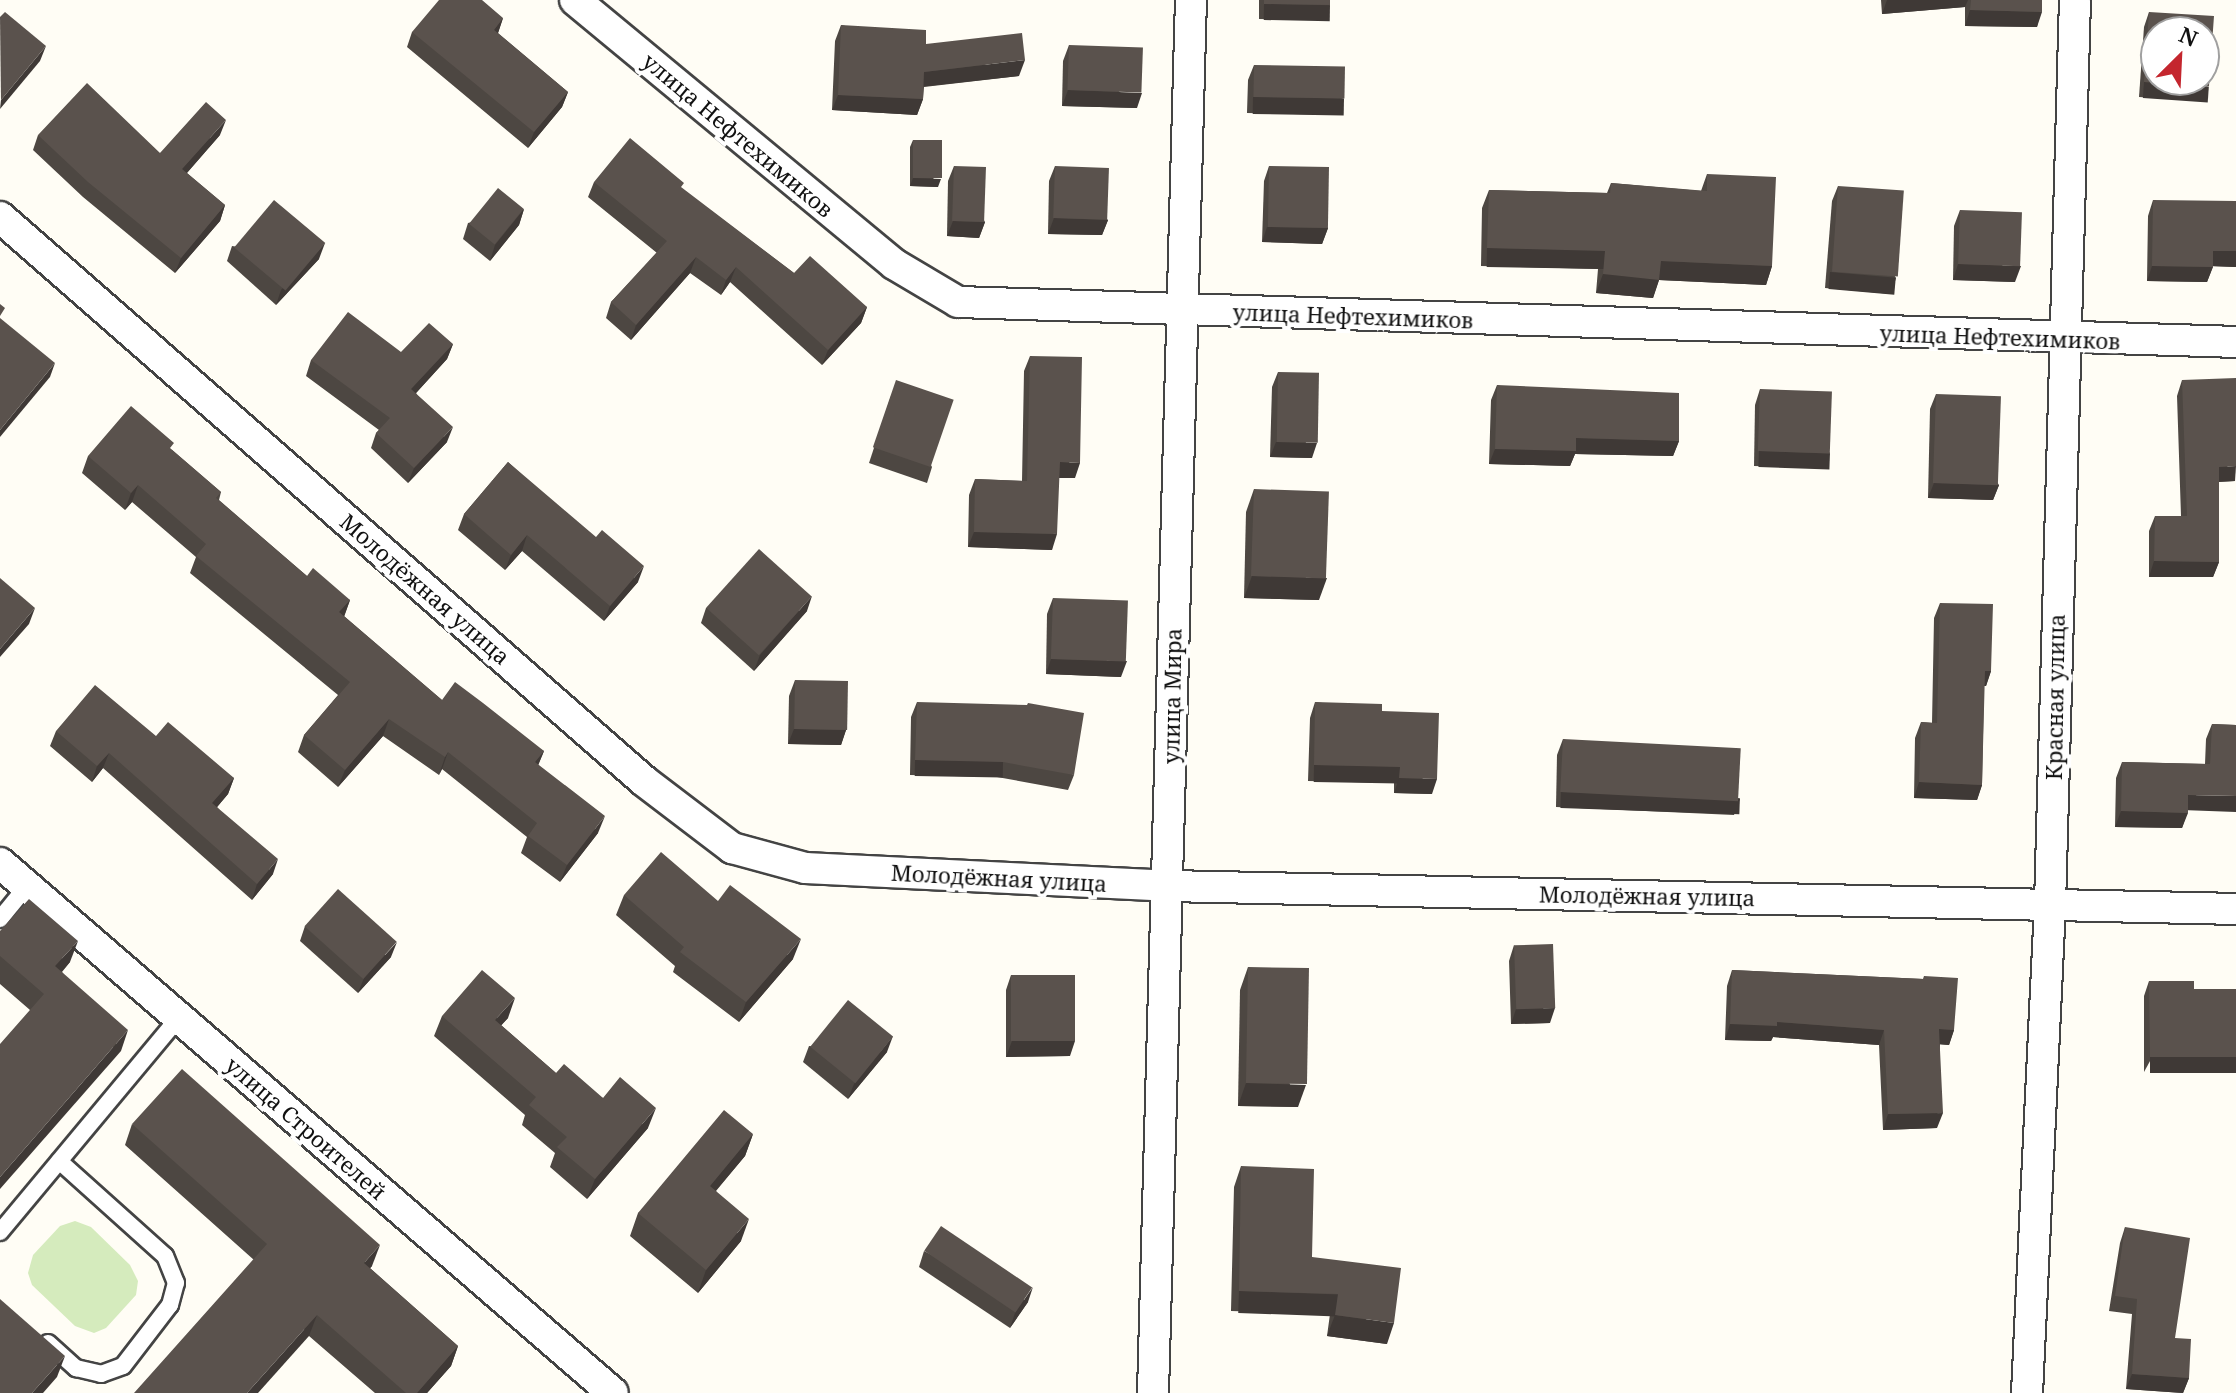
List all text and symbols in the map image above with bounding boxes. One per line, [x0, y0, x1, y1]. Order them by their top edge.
north arrow [2140, 16, 2220, 96]
text: N [2175, 19, 2203, 53]
street label: улица Нефтехимиков [637, 47, 839, 223]
street label: улица Нефтехимиков [1232, 299, 1474, 333]
street label: улица Нефтехимиков [1879, 320, 2121, 354]
street label: Молодёжная улица [335, 508, 515, 670]
street label: Красная улица [2040, 614, 2070, 780]
street label: улица Мира [1158, 628, 1186, 764]
street label: Молодёжная улица [890, 859, 1108, 897]
street label: Молодёжная улица [1539, 881, 1755, 911]
street label: улица Строителей [220, 1051, 392, 1205]

